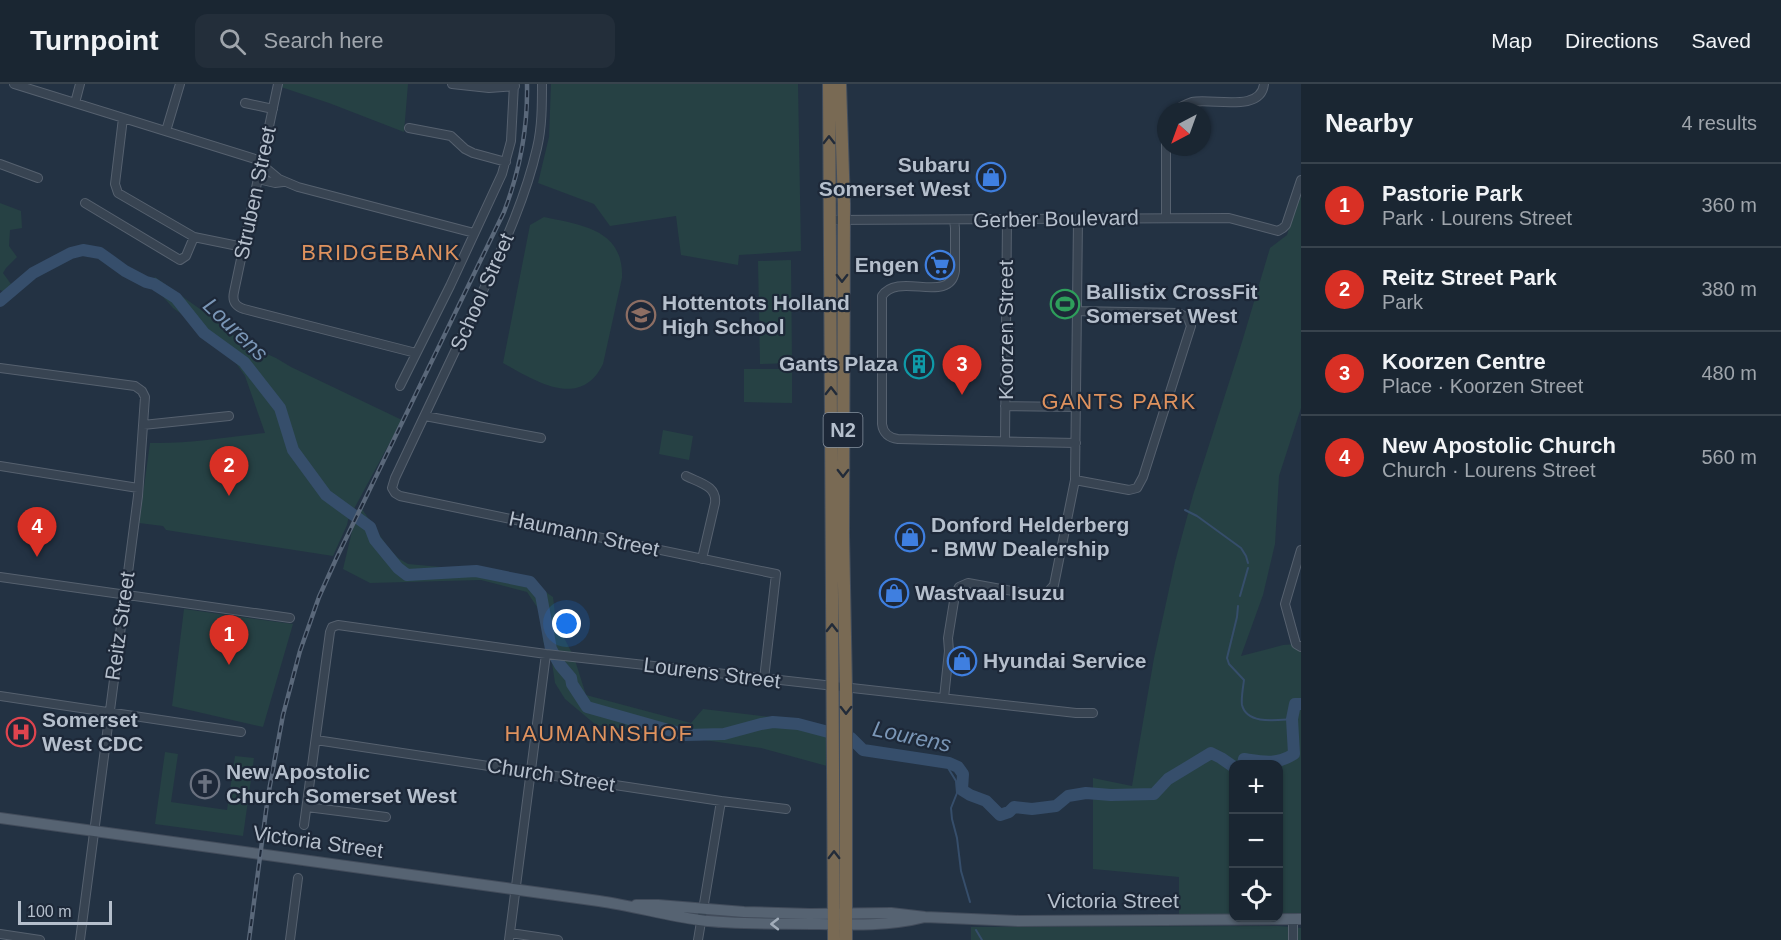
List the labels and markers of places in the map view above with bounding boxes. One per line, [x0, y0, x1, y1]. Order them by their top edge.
place label: Subaru Somerset West [819, 153, 970, 200]
shop icon: Subaru Somerset West [975, 161, 1007, 193]
supermarket icon: Engen [924, 249, 956, 281]
place label: Engen [855, 253, 919, 276]
place label: Ballistix CrossFit Somerset West [1086, 280, 1258, 327]
sports icon: Ballistix CrossFit Somerset West [1049, 288, 1081, 320]
place label: Hottentots Holland High School [662, 291, 850, 338]
school or university icon: Hottentots Holland High School [625, 299, 657, 331]
pin: 3 [942, 346, 982, 395]
building icon: Gants Plaza [903, 348, 935, 380]
place label: Gants Plaza [779, 352, 898, 375]
pin: 2 [210, 446, 248, 496]
pin: 4 [18, 508, 57, 557]
place label: Donford Helderberg - BMW Dealership [931, 513, 1129, 560]
shop icon: Donford Helderberg - BMW Dealership [894, 521, 926, 553]
shop icon: Wastvaal Isuzu [878, 577, 910, 609]
place label: Wastvaal Isuzu [915, 581, 1065, 604]
pin: 1 [210, 616, 248, 665]
shop icon: Hyundai Service [946, 645, 978, 677]
place label: Hyundai Service [983, 649, 1146, 672]
place label: Somerset West CDC [42, 708, 143, 755]
hospital icon: Somerset West CDC [5, 716, 37, 748]
place label: New Apostolic Church Somerset West [226, 760, 457, 807]
church icon: New Apostolic Church Somerset West [189, 768, 221, 800]

